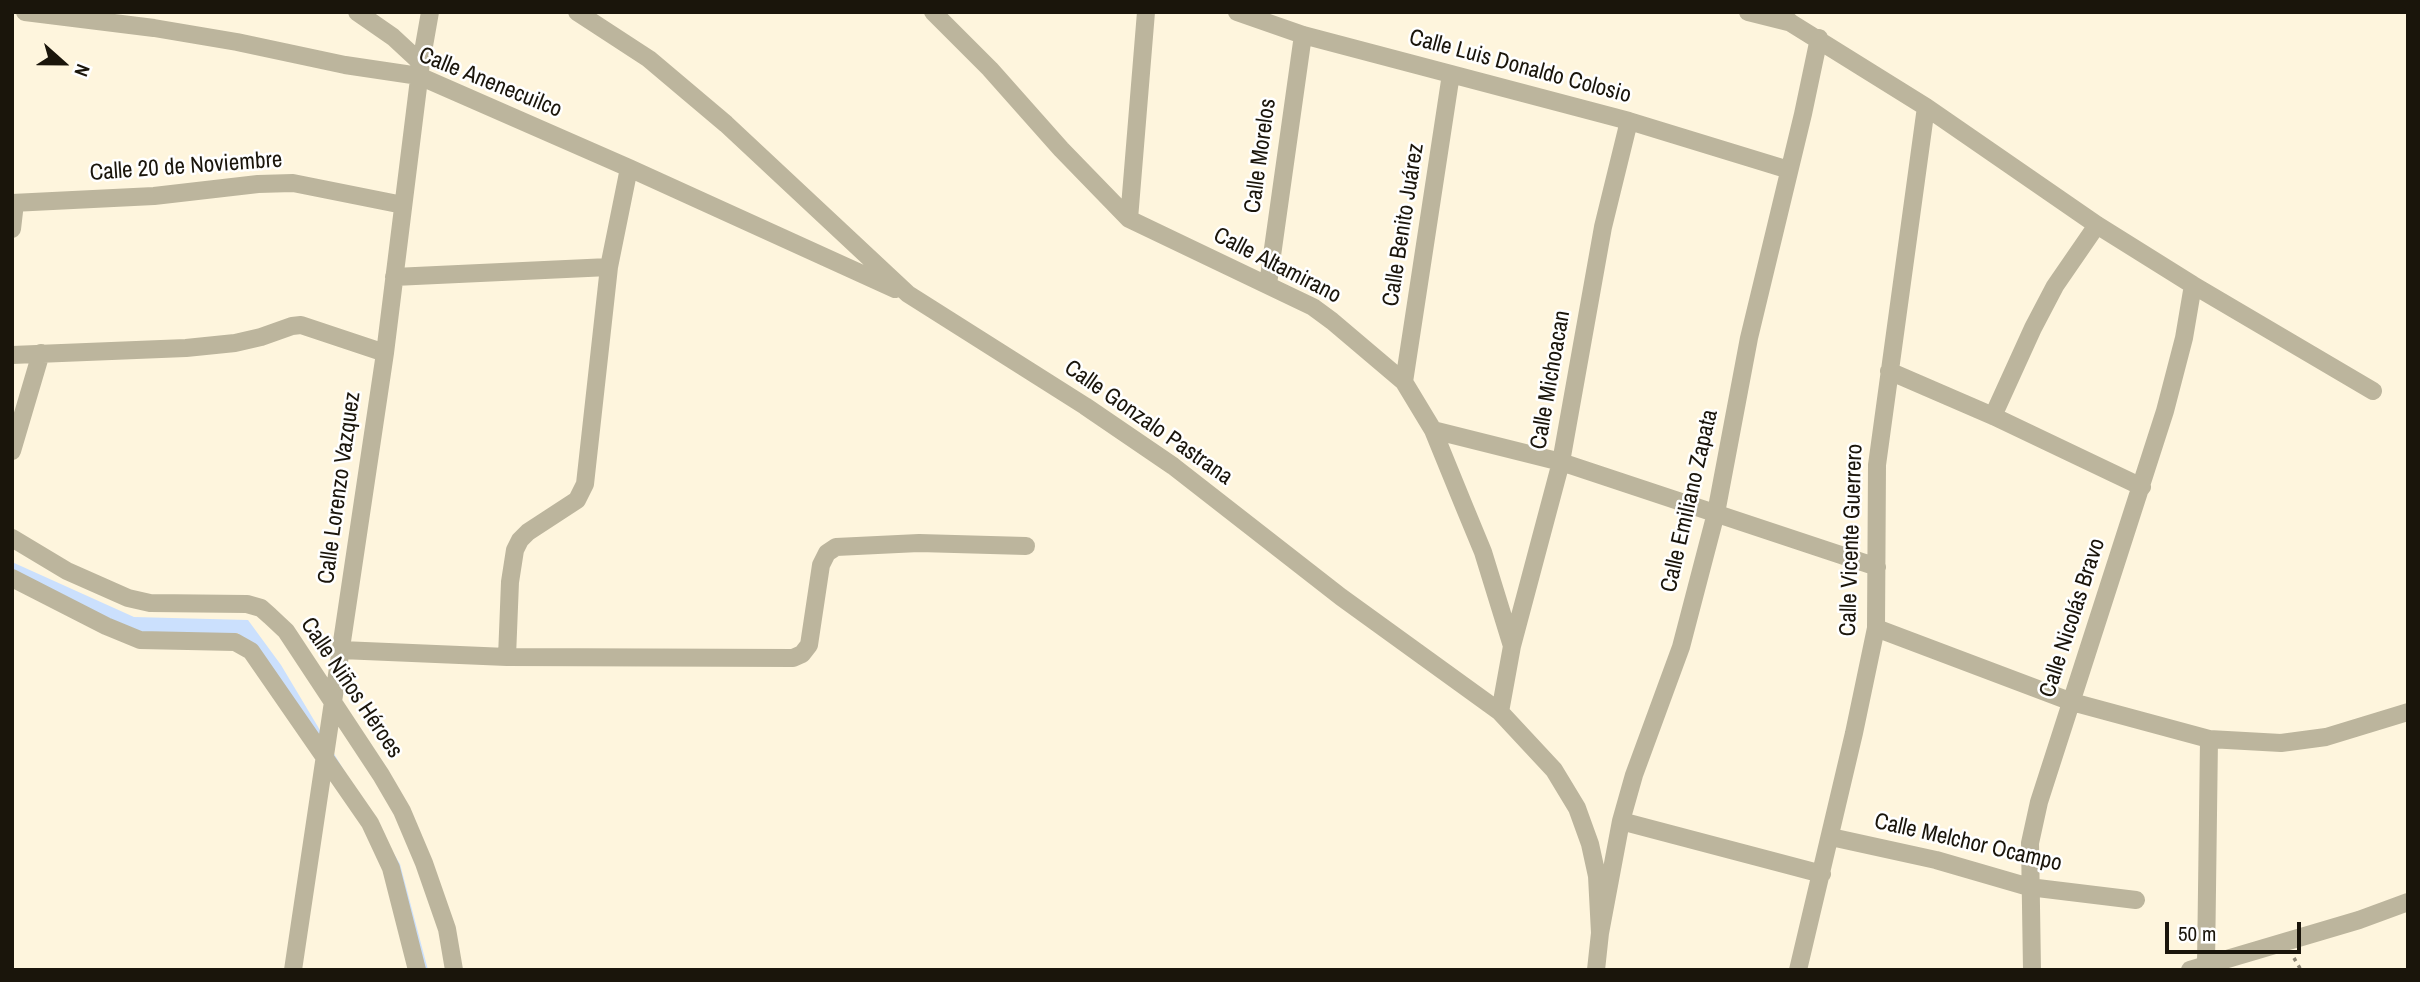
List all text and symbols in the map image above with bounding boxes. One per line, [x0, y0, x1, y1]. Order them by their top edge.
street label: Calle Luis Donaldo Colosio [1406, 24, 1634, 110]
north arrow [28, 28, 98, 98]
street label: Calle Anenecuilco [414, 42, 566, 124]
text: N [68, 61, 97, 80]
street label: Calle Morelos [1239, 97, 1283, 215]
street label: Calle Benito Juárez [1377, 142, 1431, 308]
street label: Calle 20 de Noviembre [89, 147, 283, 187]
street label: Calle Altamirano [1209, 222, 1345, 310]
street label: Calle Michoacan [1525, 308, 1577, 452]
street label: Calle Gonzalo Pastrana [1059, 355, 1237, 491]
street label: Calle Lorenzo Vazquez [313, 390, 367, 586]
street label: Calle Emiliano Zapata [1656, 407, 1724, 595]
street label: Calle Vicente Guerrero [1835, 443, 1869, 637]
street label: Calle Nicolás Bravo [2034, 535, 2112, 701]
street label: Calle Niños Héroes [294, 613, 408, 763]
street label: Calle Melchor Ocampo [1871, 808, 2065, 878]
scale bar [2168, 908, 2304, 952]
text: 50 m [2178, 919, 2216, 948]

